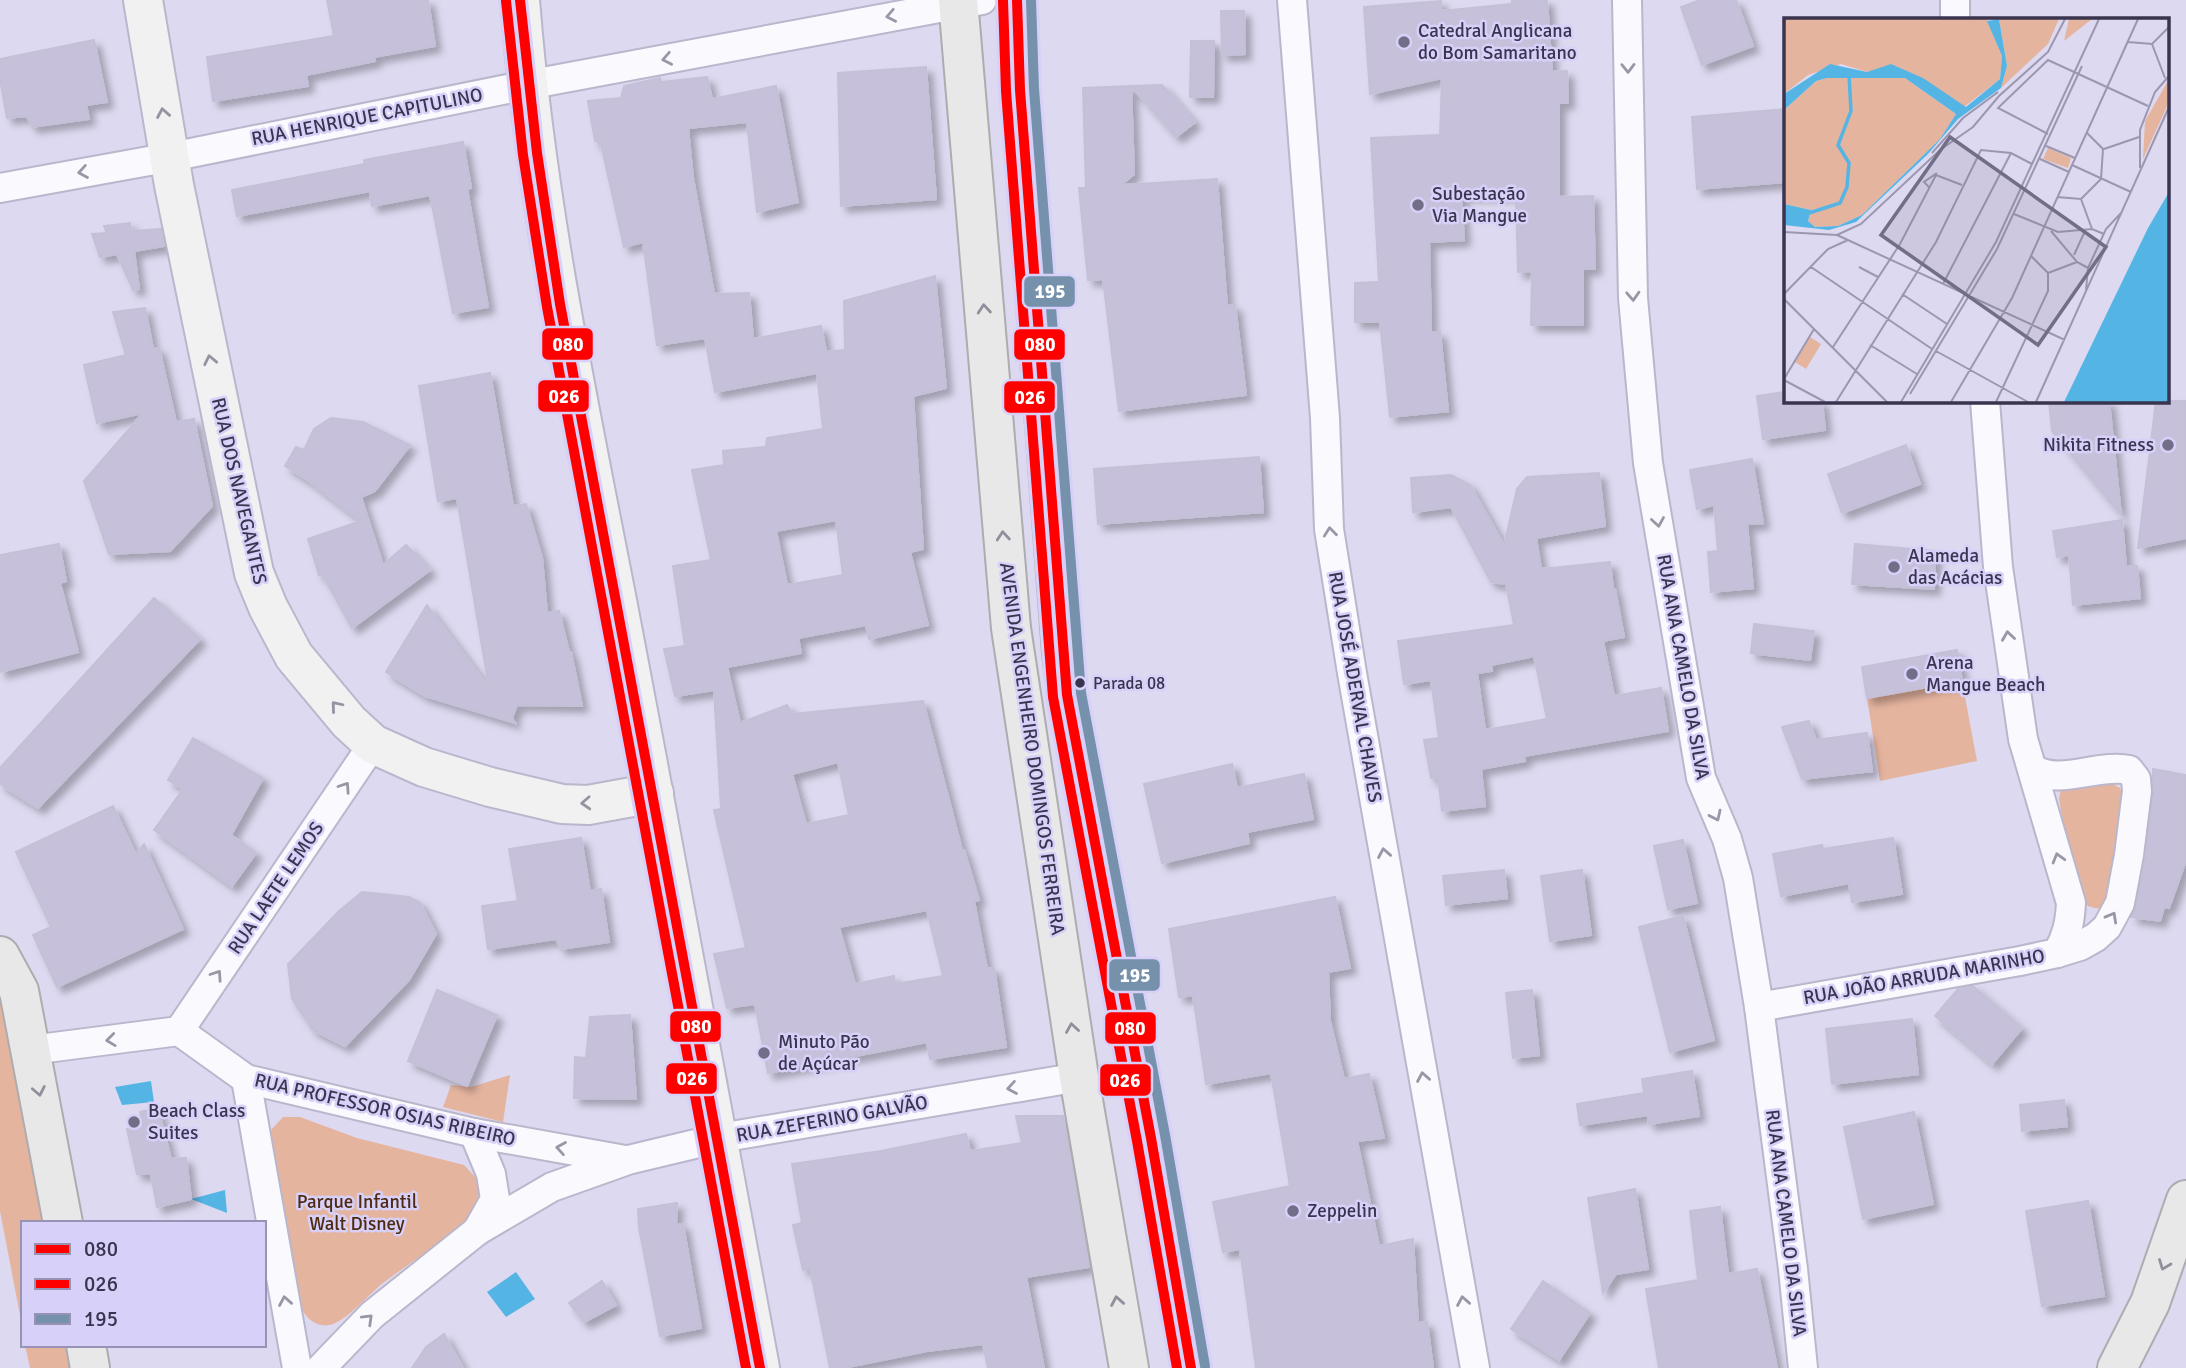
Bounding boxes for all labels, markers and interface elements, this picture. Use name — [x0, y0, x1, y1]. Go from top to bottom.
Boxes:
one-way arrow — [885, 8, 897, 23]
inset map — [1784, 18, 2168, 402]
place label: Catedral Anglicana do Bom Samaritano — [1418, 19, 1577, 65]
marker: Catedral Anglicana do Bom Samaritano — [1396, 34, 1412, 50]
one-way arrow — [661, 51, 673, 66]
one-way arrow — [1621, 63, 1636, 74]
street label: RUA HENRIQUE CAPITULINO — [249, 83, 485, 151]
one-way arrow — [156, 107, 171, 119]
one-way arrow — [77, 164, 89, 179]
place label: Subestação Via Mangue — [1432, 182, 1527, 228]
marker: Subestação Via Mangue — [1410, 197, 1426, 213]
line badge: 195 — [1023, 275, 1076, 308]
text: 195 — [1035, 280, 1065, 304]
one-way arrow — [1626, 290, 1641, 301]
one-way arrow — [977, 303, 992, 314]
line badge: 080 — [541, 327, 594, 361]
line badge: 080 — [1013, 328, 1066, 361]
text: 080 — [553, 333, 583, 357]
text: 080 — [1025, 333, 1055, 357]
one-way arrow — [204, 354, 219, 366]
line badge: 026 — [537, 379, 590, 413]
line badge: 026 — [1003, 380, 1056, 414]
text: 026 — [549, 385, 579, 409]
text: 026 — [1015, 386, 1045, 410]
street label: RUA DOS NAVEGANTES — [206, 395, 272, 587]
place label: Nikita Fitness — [2043, 433, 2154, 457]
marker: Nikita Fitness — [2160, 437, 2176, 453]
one-way arrow — [1650, 516, 1665, 528]
one-way arrow — [1323, 526, 1338, 537]
one-way arrow — [996, 530, 1011, 541]
place label: Alameda das Acácias — [1908, 544, 2002, 590]
street label: RUA ANA CAMELO DA SILVA — [1651, 552, 1715, 782]
marker: Alameda das Acácias — [1886, 559, 1902, 575]
street label: AVENIDA ENGENHEIRO DOMINGOS FERREIRA — [994, 561, 1070, 937]
street label: RUA JOSÉ ADERVAL CHAVES — [1323, 570, 1387, 804]
one-way arrow — [2001, 631, 2016, 642]
place label: Arena Mangue Beach — [1926, 651, 2045, 697]
marker: Arena Mangue Beach — [1904, 666, 1920, 682]
place label: Parada 08 — [1093, 673, 1165, 694]
marker: Parada 08 — [1073, 676, 1087, 690]
one-way arrow — [332, 701, 344, 714]
one-way arrow — [337, 781, 350, 794]
one-way arrow — [580, 796, 591, 811]
one-way arrow — [1708, 809, 1722, 821]
street label: RUA LAETE LEMOS — [223, 817, 329, 959]
one-way arrow — [1377, 847, 1392, 859]
one-way arrow — [2052, 852, 2066, 864]
one-way arrow — [2104, 912, 2117, 924]
street label: RUA JOÃO ARRUDA MARINHO — [1801, 944, 2047, 1010]
line badge: 195 — [1108, 958, 1161, 992]
text: 195 — [1120, 964, 1150, 988]
one-way arrow — [209, 970, 221, 983]
line badge: 080 — [669, 1010, 722, 1043]
line badge: 080 — [1104, 1011, 1157, 1045]
text: 080 — [681, 1015, 711, 1039]
text: 080 — [1115, 1017, 1145, 1041]
one-way arrow — [1065, 1022, 1080, 1034]
place label: Minuto Pão de Açúcar — [778, 1030, 870, 1076]
one-way arrow — [105, 1032, 117, 1047]
marker: Minuto Pão de Açúcar — [756, 1045, 772, 1061]
line badge: 026 — [665, 1062, 718, 1095]
line badge: 026 — [1099, 1063, 1152, 1097]
text: 026 — [677, 1067, 707, 1091]
street label: RUA PROFESSOR OSIAS RIBEIRO — [252, 1068, 518, 1152]
text: 026 — [1110, 1069, 1140, 1093]
one-way arrow — [1417, 1071, 1432, 1083]
one-way arrow — [1006, 1080, 1018, 1095]
one-way arrow — [31, 1085, 46, 1097]
street label: RUA ZEFERINO GALVÃO — [734, 1090, 930, 1148]
place label: Beach Class Suites — [148, 1099, 245, 1145]
street label: RUA ANA CAMELO DA SILVA — [1760, 1108, 1812, 1338]
marker: Beach Class Suites — [126, 1114, 142, 1130]
one-way arrow — [555, 1142, 567, 1157]
park label: Parque Infantil Walt Disney — [297, 1190, 417, 1236]
place label: Zeppelin — [1307, 1199, 1377, 1223]
marker: Zeppelin — [1285, 1203, 1301, 1219]
legend — [21, 1221, 266, 1347]
text: 080 — [84, 1236, 118, 1262]
one-way arrow — [2158, 1258, 2172, 1270]
text: 026 — [84, 1271, 118, 1297]
one-way arrow — [278, 1295, 293, 1307]
one-way arrow — [1110, 1295, 1125, 1307]
one-way arrow — [1456, 1295, 1471, 1307]
text: 195 — [84, 1306, 118, 1332]
one-way arrow — [360, 1315, 373, 1328]

